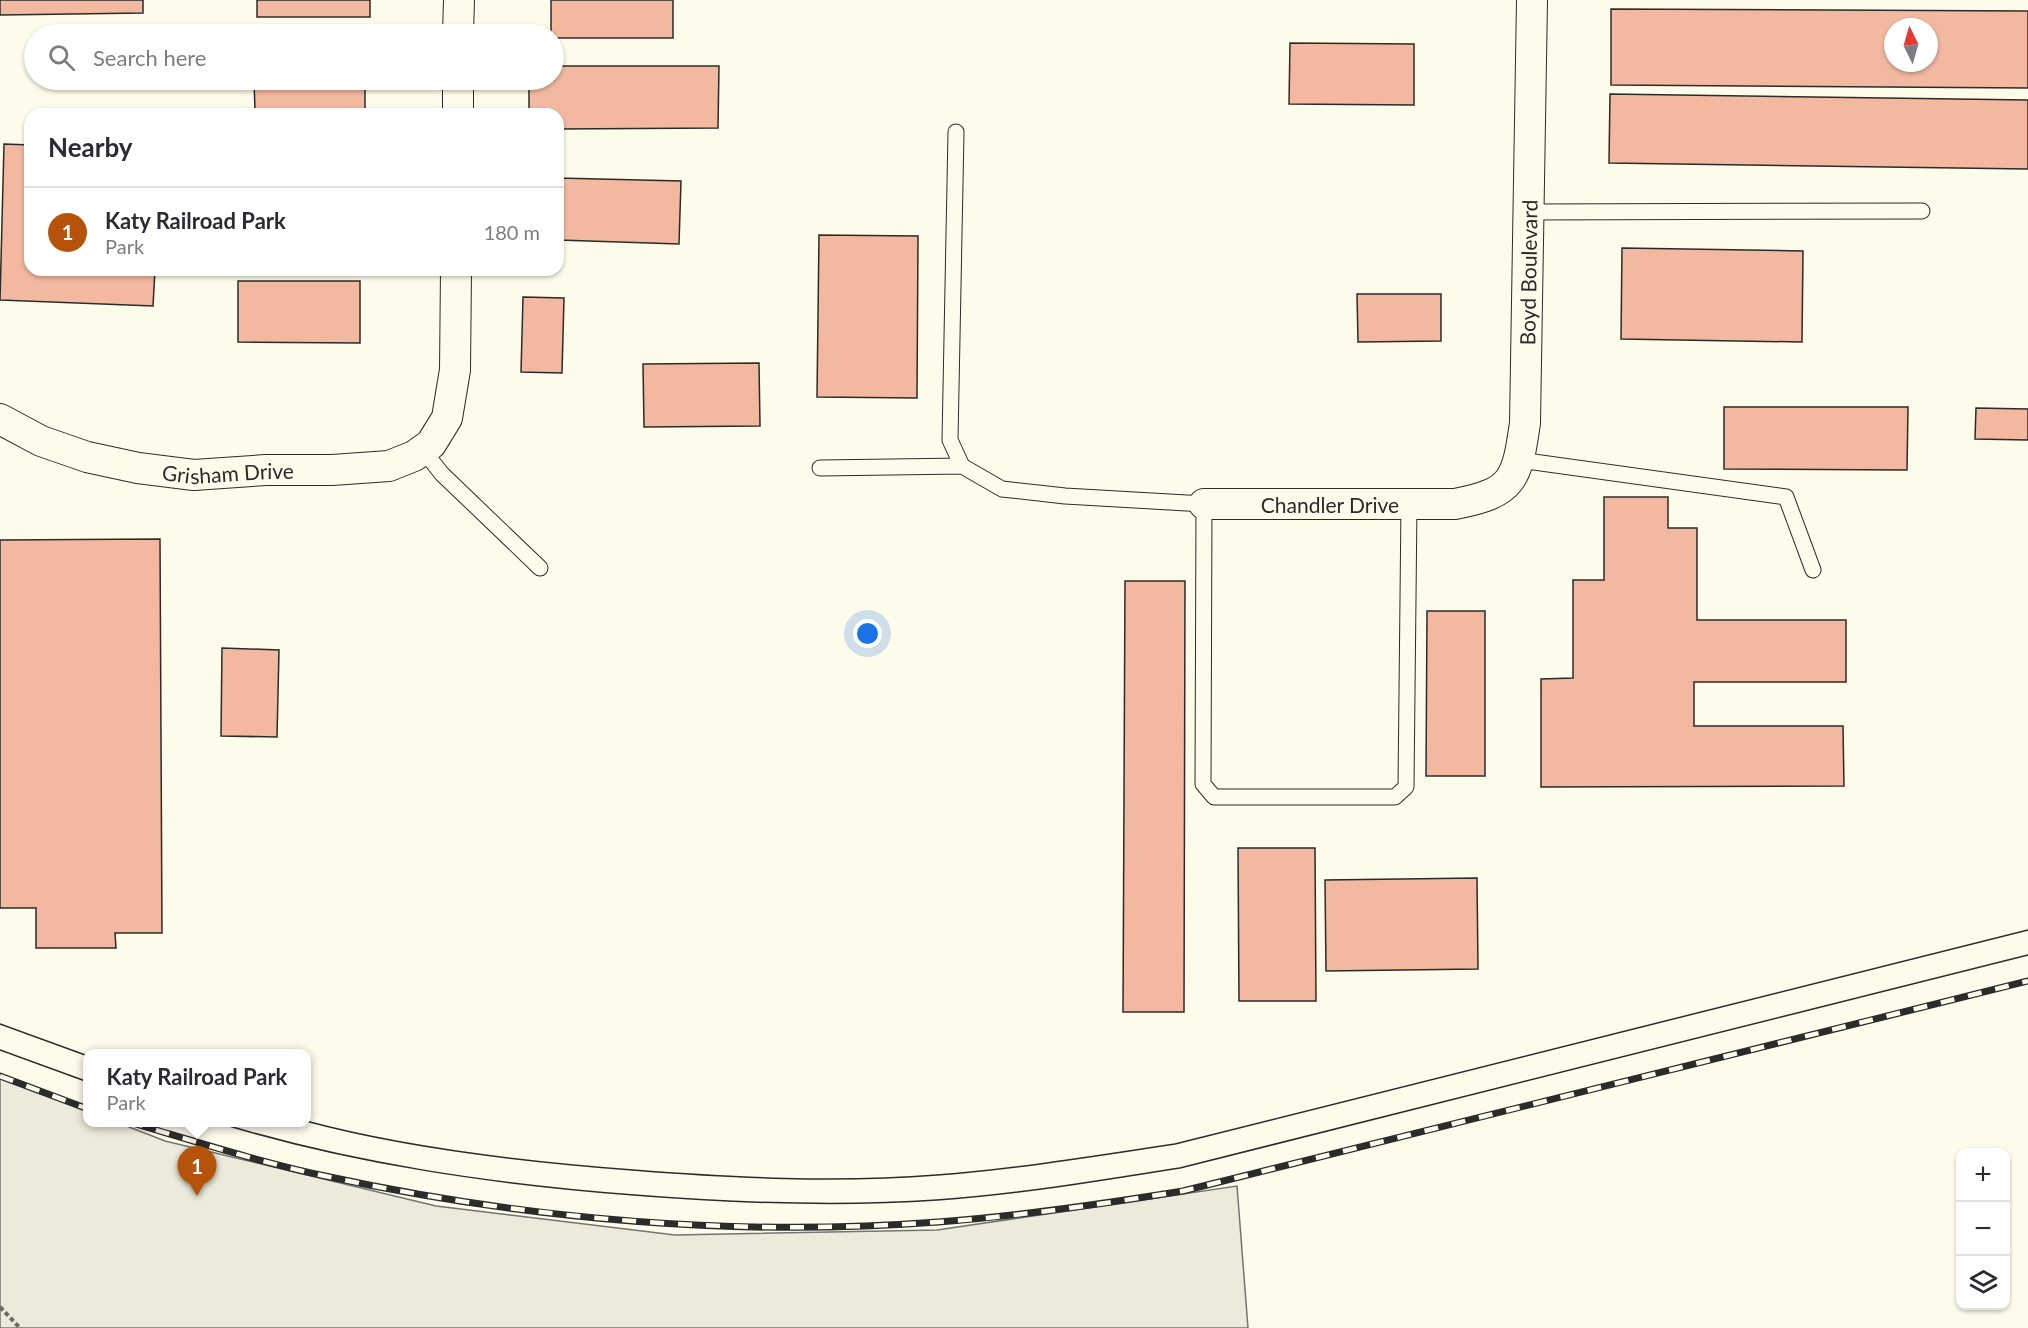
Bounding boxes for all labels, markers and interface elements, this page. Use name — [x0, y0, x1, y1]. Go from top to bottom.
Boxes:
north arrow — [1884, 18, 1938, 72]
search box — [24, 24, 564, 90]
icon: search — [45, 41, 78, 74]
text: Search here — [93, 44, 206, 71]
text: Nearby — [48, 131, 133, 163]
street label: Boyd Boulevard — [1514, 199, 1541, 345]
text: Katy Railroad Park — [105, 207, 286, 234]
text: 1 — [62, 220, 73, 244]
text: 180 m — [484, 220, 540, 244]
text: Park — [105, 234, 144, 258]
street label: Grisham Drive — [161, 457, 294, 488]
street label: Chandler Drive — [1261, 492, 1399, 517]
your location — [853, 619, 882, 648]
popup — [83, 1049, 311, 1127]
text: Katy Railroad Park — [107, 1063, 287, 1090]
text: Park — [107, 1090, 146, 1114]
pin: 1 — [178, 1146, 216, 1196]
map controls — [1956, 1148, 2010, 1310]
button: + — [1956, 1148, 2010, 1202]
button: − — [1956, 1202, 2010, 1256]
button: layers — [1956, 1256, 2010, 1310]

